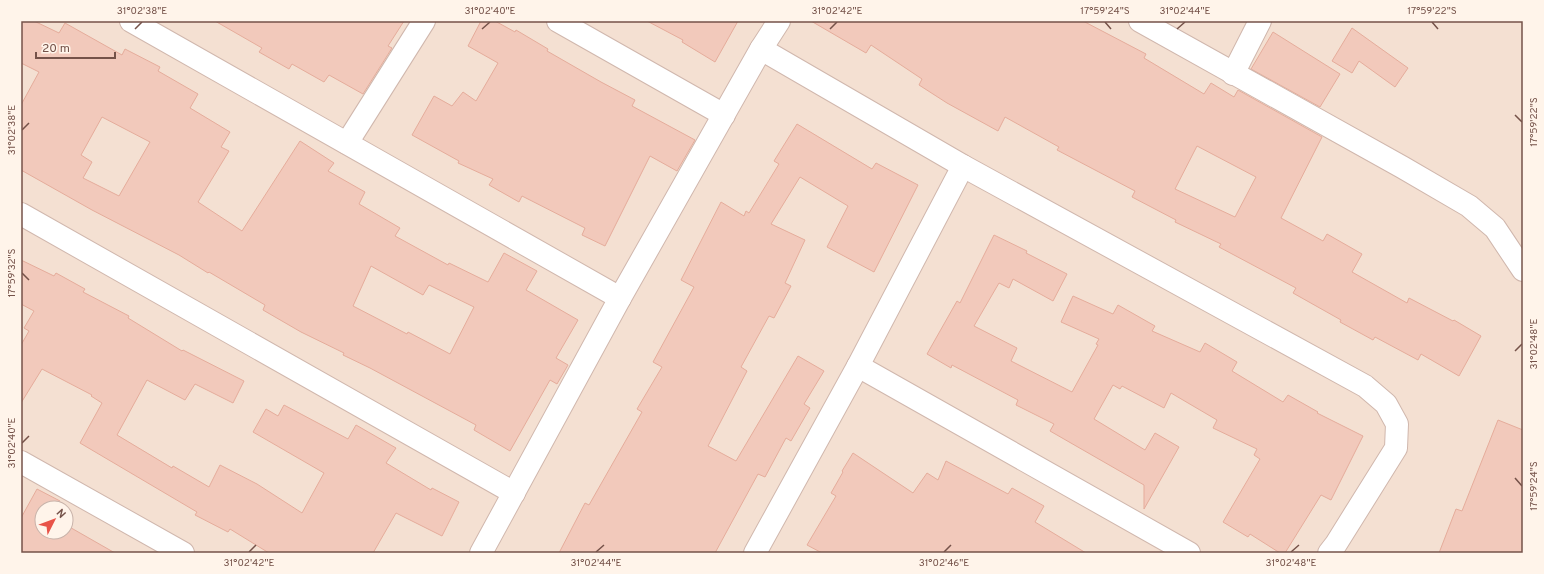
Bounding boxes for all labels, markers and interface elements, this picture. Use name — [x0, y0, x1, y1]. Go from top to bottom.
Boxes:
text: 31°02'38"E — [117, 5, 167, 18]
text: 31°02'40"E — [464, 5, 516, 18]
text: 31°02'42"E — [812, 5, 862, 18]
text: 17°59'24"S — [1080, 5, 1130, 18]
text: 31°02'44"E — [1160, 5, 1210, 18]
text: 17°59'22"S — [1407, 5, 1457, 18]
scale bar — [36, 34, 115, 60]
text: 20 m — [42, 41, 70, 57]
text: 17°59'22"S — [1528, 97, 1541, 147]
text: 31°02'38"E — [6, 105, 19, 155]
text: 17°59'32"S — [6, 248, 19, 298]
text: 31°02'48"E — [1528, 319, 1541, 369]
text: 31°02'40"E — [6, 417, 19, 469]
text: 17°59'24"S — [1528, 461, 1541, 511]
north arrow — [34, 500, 74, 540]
text: N — [53, 506, 69, 522]
text: 31°02'42"E — [224, 557, 274, 570]
text: 31°02'44"E — [571, 557, 621, 570]
text: 31°02'46"E — [919, 557, 969, 570]
text: 31°02'48"E — [1266, 557, 1316, 570]

